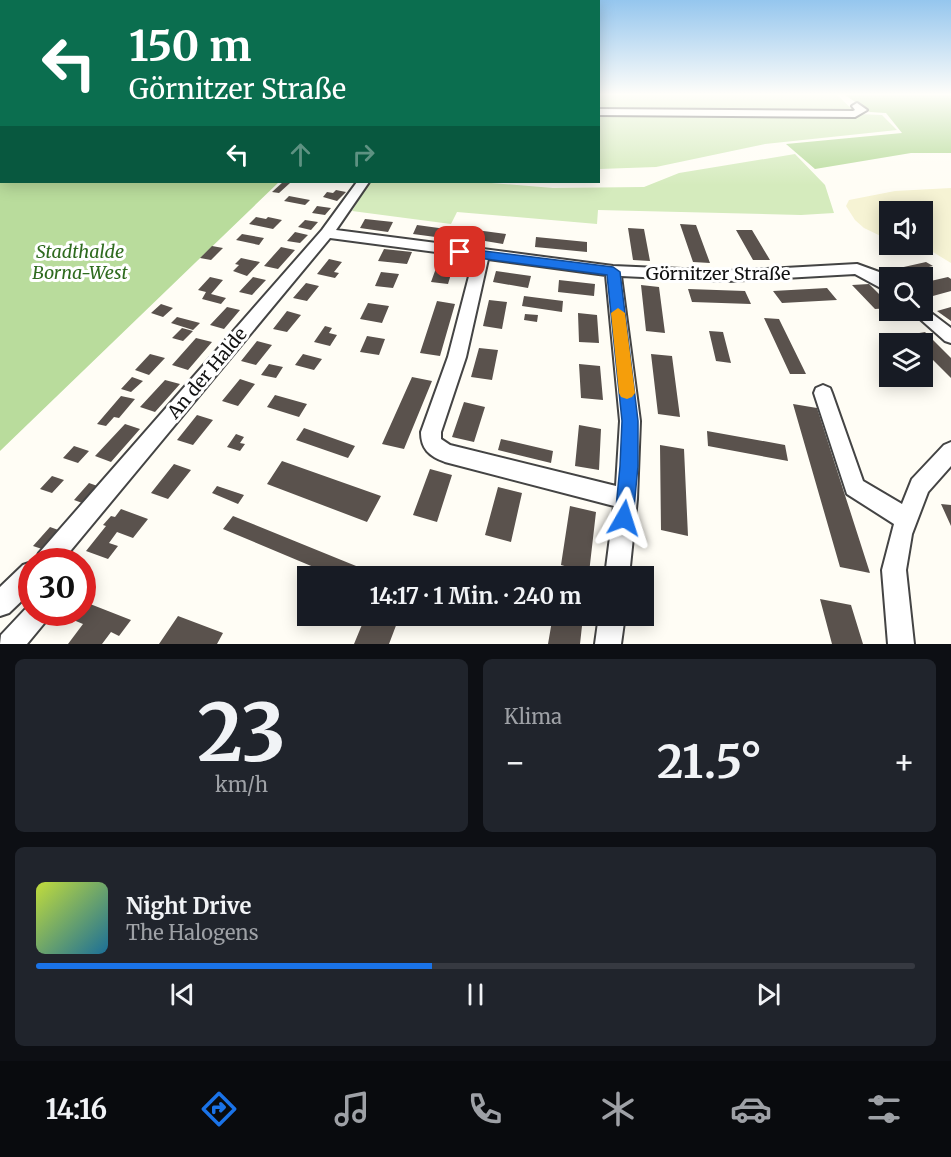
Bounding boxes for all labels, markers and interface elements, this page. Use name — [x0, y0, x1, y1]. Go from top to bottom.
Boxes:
text: 150 m — [129, 20, 251, 72]
icon: left — [30, 24, 108, 102]
text: Görnitzer Straße — [129, 72, 346, 106]
icon: left — [221, 138, 254, 171]
icon: ahead — [284, 138, 317, 171]
icon: right — [347, 138, 380, 171]
map controls — [879, 201, 933, 387]
button: sound — [879, 201, 933, 255]
pin — [434, 226, 485, 277]
icon: arrive — [443, 235, 476, 268]
park label: Stadthalde Borna-West — [32, 240, 128, 284]
street label: Görnitzer Straße — [646, 262, 790, 285]
button: search — [879, 267, 933, 321]
street label: An der Halde — [162, 323, 252, 424]
button: layers — [879, 333, 933, 387]
position arrow — [592, 486, 656, 550]
speed limit sign: 30 — [18, 548, 96, 626]
text: 14:17 · 1 Min. · 240 m — [370, 582, 581, 610]
text: 23 — [197, 684, 286, 782]
text: Klima — [504, 704, 562, 729]
text: 21.5° — [657, 734, 762, 790]
text: − — [504, 742, 526, 783]
text: + — [893, 742, 915, 783]
text: km/h — [215, 772, 268, 797]
text: Night Drive — [126, 892, 251, 920]
text: The Halogens — [126, 920, 258, 945]
icon: previous — [166, 978, 199, 1011]
icon: pause — [459, 978, 492, 1011]
icon: next — [752, 978, 785, 1011]
icon: directions — [198, 1088, 240, 1130]
icon: music — [331, 1088, 373, 1130]
icon: phone — [464, 1088, 506, 1130]
icon: climate — [597, 1088, 639, 1130]
icon: car — [730, 1088, 772, 1130]
icon: filters — [863, 1088, 905, 1130]
text: 14:16 — [46, 1092, 107, 1126]

